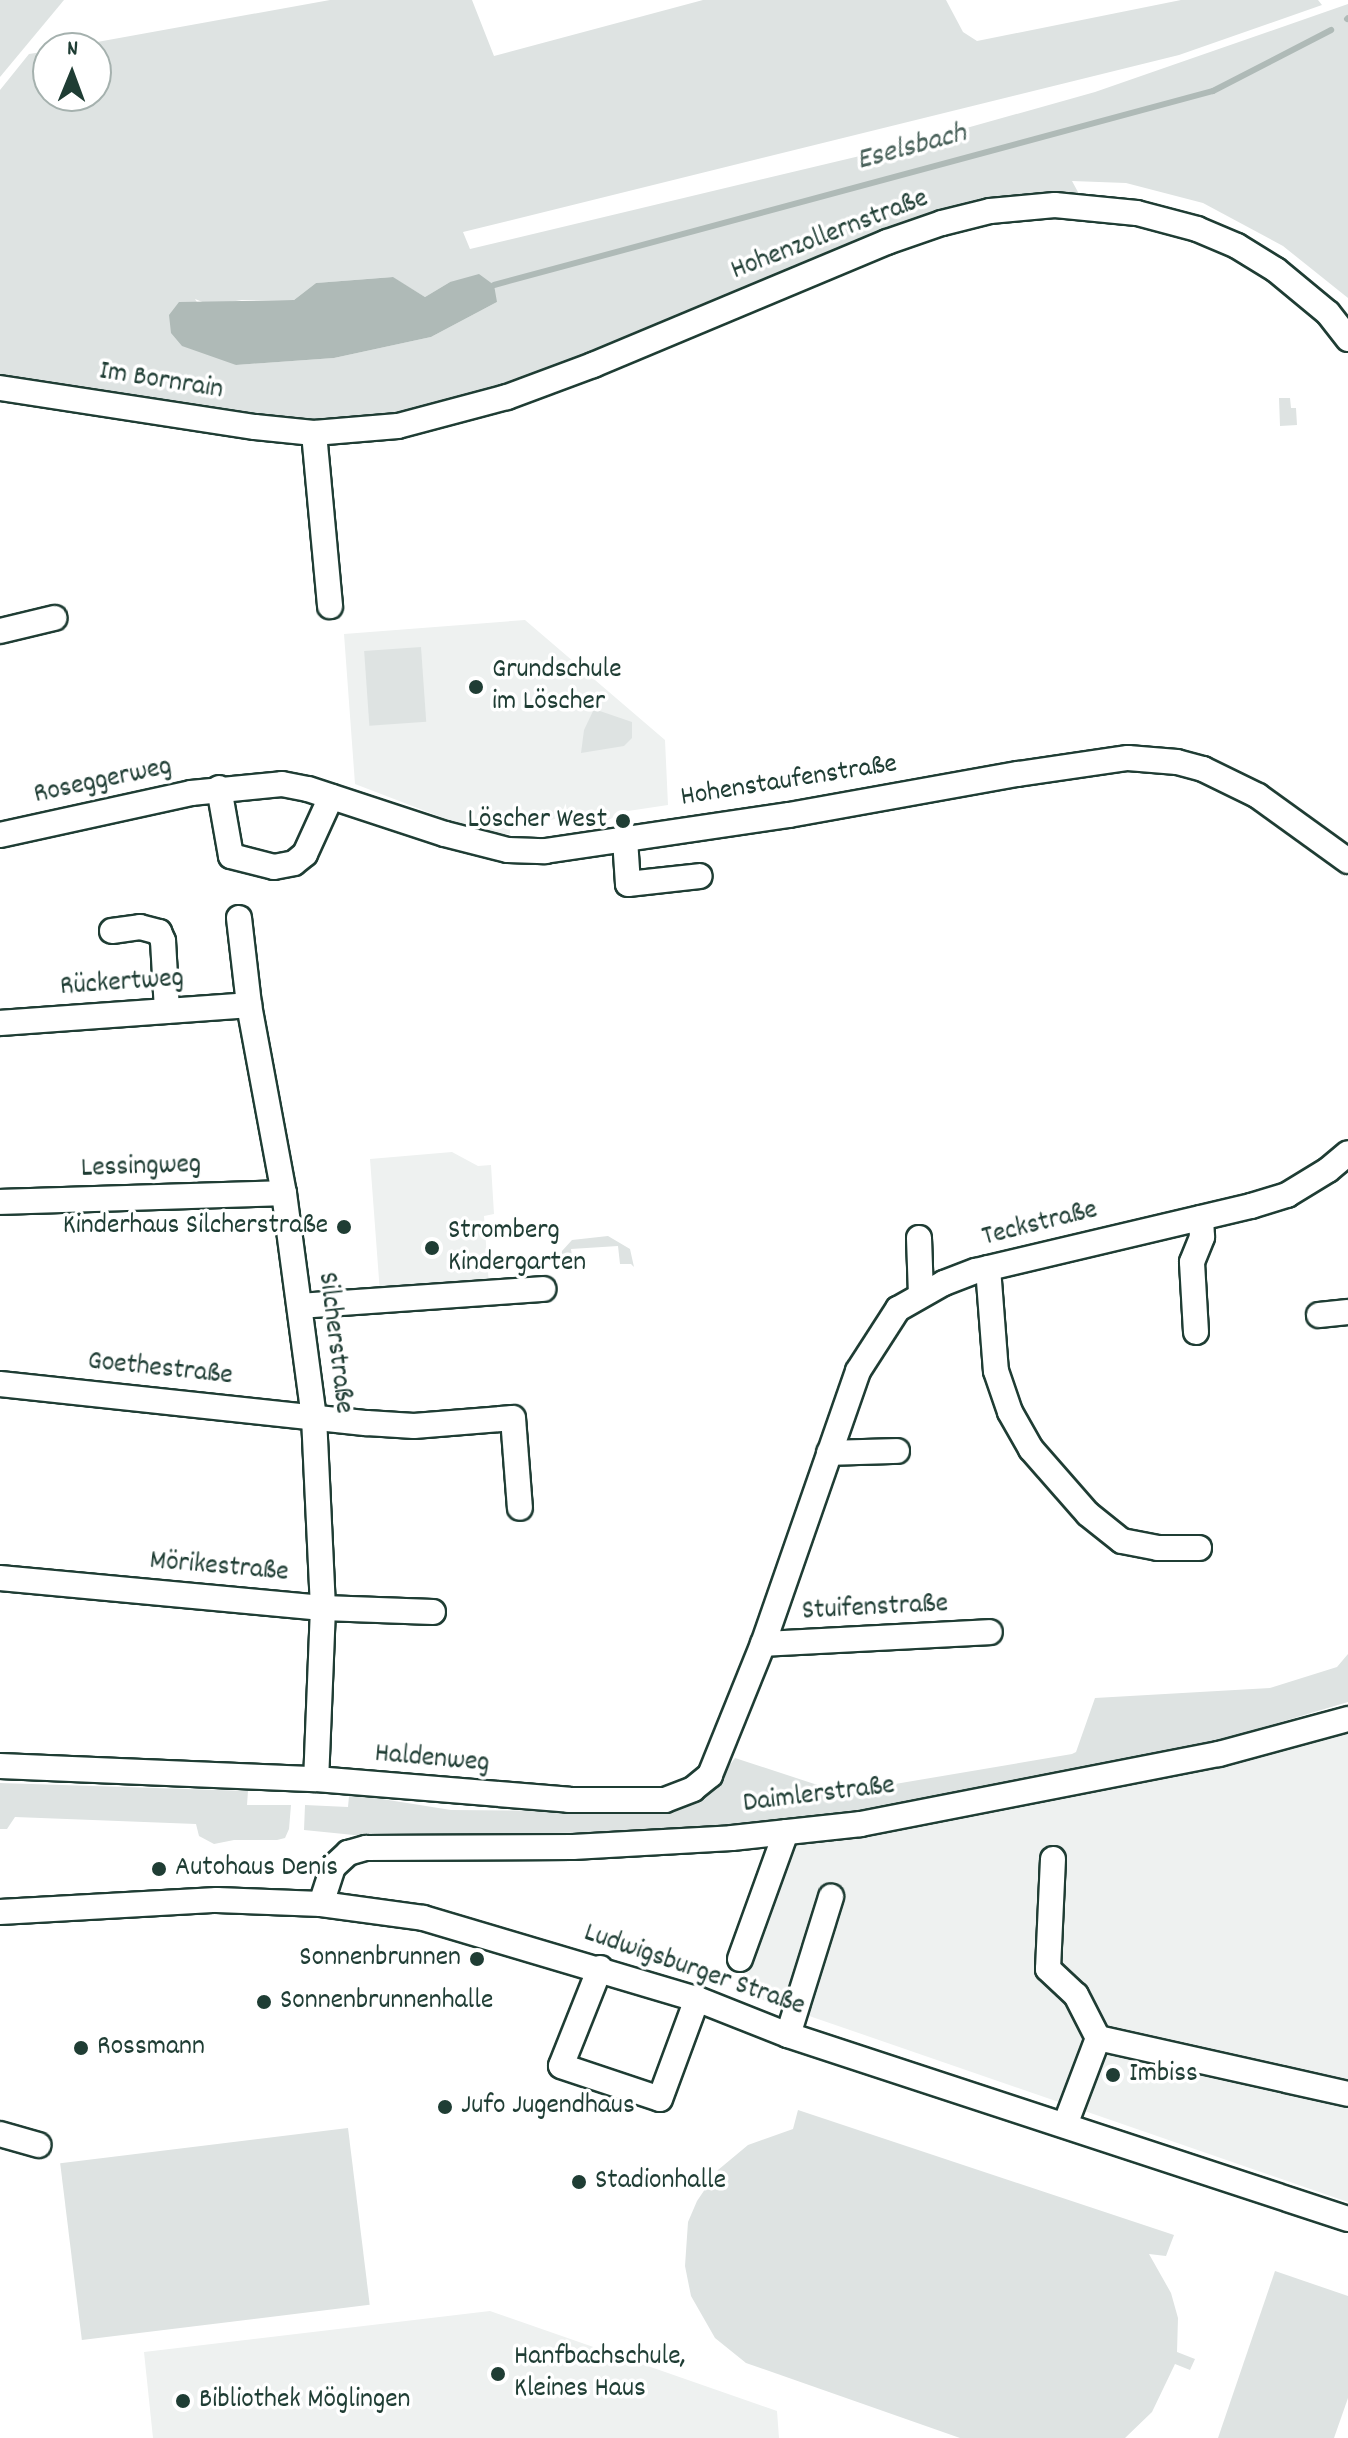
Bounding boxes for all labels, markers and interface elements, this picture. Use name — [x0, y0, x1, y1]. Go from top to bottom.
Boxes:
north arrow — [32, 32, 112, 112]
text: N — [67, 34, 78, 65]
water label: Eselsbach — [853, 117, 971, 181]
street label: Hohenzollernstraße — [727, 183, 933, 289]
street label: Im Bornrain — [97, 356, 225, 408]
place label: Grundschule im Löscher — [492, 654, 622, 720]
marker: Grundschule im Löscher — [467, 678, 485, 696]
street label: Hohenstaufenstraße — [678, 748, 900, 816]
street label: Roseggerweg — [31, 751, 175, 813]
place label: Löscher West — [468, 804, 607, 838]
marker: Löscher West — [614, 812, 632, 830]
street label: Rückertweg — [59, 963, 185, 1005]
street label: Lessingweg — [80, 1149, 202, 1187]
street label: Teckstraße — [979, 1194, 1101, 1256]
place label: Kinderhaus Silcherstraße — [63, 1210, 328, 1244]
place label: Stromberg Kindergarten — [448, 1215, 586, 1281]
marker: Kinderhaus Silcherstraße — [335, 1218, 353, 1236]
marker: Stromberg Kindergarten — [423, 1239, 441, 1257]
street label: Silcherstraße — [309, 1270, 359, 1416]
street label: Goethestraße — [86, 1346, 234, 1394]
street label: Mörikestraße — [148, 1545, 290, 1591]
street label: Stuifenstraße — [801, 1588, 949, 1630]
street label: Haldenweg — [373, 1738, 491, 1782]
street label: Daimlerstraße — [741, 1770, 897, 1822]
place label: Autohaus Denis — [175, 1852, 338, 1886]
marker: Autohaus Denis — [150, 1860, 168, 1878]
street label: Ludwigsburger Straße — [579, 1917, 809, 2025]
place label: Sonnenbrunnen — [299, 1942, 461, 1976]
marker: Sonnenbrunnen — [468, 1950, 486, 1968]
place label: Sonnenbrunnenhalle — [280, 1985, 493, 2019]
marker: Sonnenbrunnenhalle — [255, 1993, 273, 2011]
place label: Rossmann — [97, 2031, 205, 2065]
marker: Rossmann — [72, 2039, 90, 2057]
place label: Imbiss — [1129, 2058, 1198, 2092]
marker: Imbiss — [1104, 2066, 1122, 2084]
place label: Jufo Jugendhaus — [461, 2090, 635, 2124]
marker: Jufo Jugendhaus — [436, 2098, 454, 2116]
place label: Stadionhalle — [595, 2165, 726, 2199]
marker: Stadionhalle — [570, 2173, 588, 2191]
place label: Hanfbachschule, Kleines Haus — [514, 2341, 686, 2407]
marker: Hanfbachschule, Kleines Haus — [489, 2365, 507, 2383]
place label: Bibliothek Möglingen — [199, 2384, 411, 2418]
marker: Bibliothek Möglingen — [174, 2392, 192, 2410]

